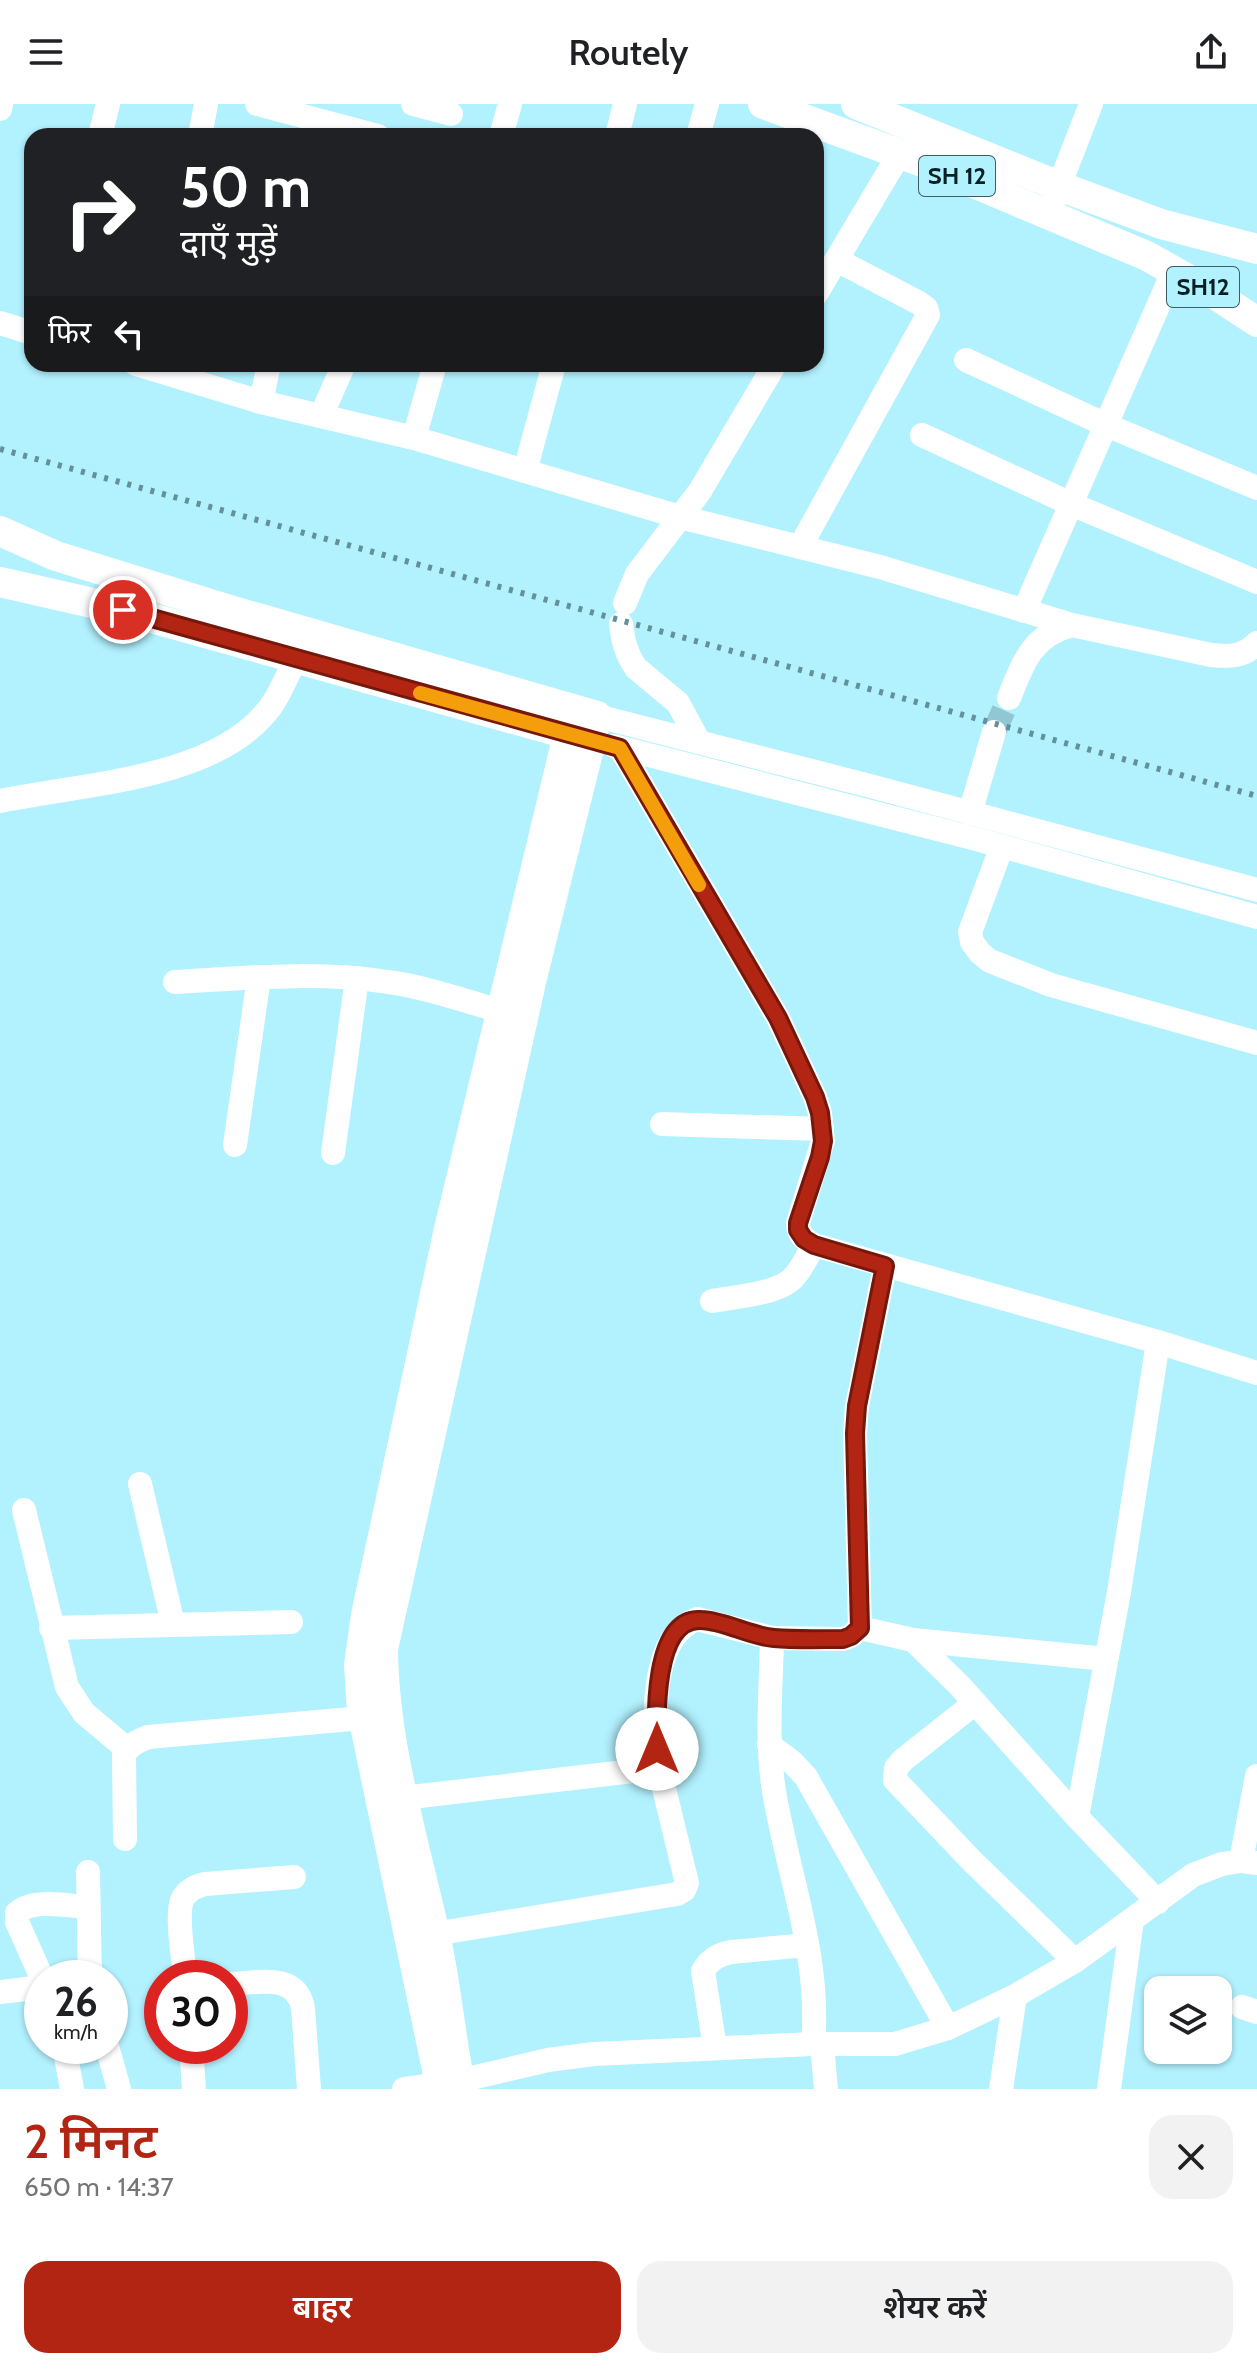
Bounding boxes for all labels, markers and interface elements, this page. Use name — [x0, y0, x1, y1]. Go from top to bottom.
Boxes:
icon: menu — [24, 30, 68, 74]
text: Routely — [569, 30, 688, 74]
icon: share — [1189, 30, 1233, 74]
text: 50 m — [180, 153, 311, 221]
road number: SH 12 — [919, 156, 995, 196]
icon: right — [48, 160, 152, 264]
text: दाएँ मुड़ें — [180, 221, 277, 265]
road number: SH12 — [1167, 267, 1239, 307]
icon: left — [107, 312, 151, 356]
text: फिर — [48, 314, 91, 351]
pin — [89, 576, 157, 644]
icon: arrive — [101, 588, 145, 632]
position arrow — [615, 1707, 699, 1791]
speed limit sign: 30 — [144, 1960, 248, 2064]
map controls — [1144, 1976, 1232, 2064]
button: layers — [1144, 1976, 1232, 2064]
text: 26 — [54, 1977, 98, 2026]
text: km/h — [54, 2020, 98, 2044]
text: 2 मिनट — [24, 2112, 158, 2170]
button: close — [1149, 2115, 1233, 2199]
text: 650 m · 14:37 — [24, 2171, 174, 2203]
button: बाहर — [24, 2261, 621, 2353]
button: शेयर करें — [637, 2261, 1233, 2353]

